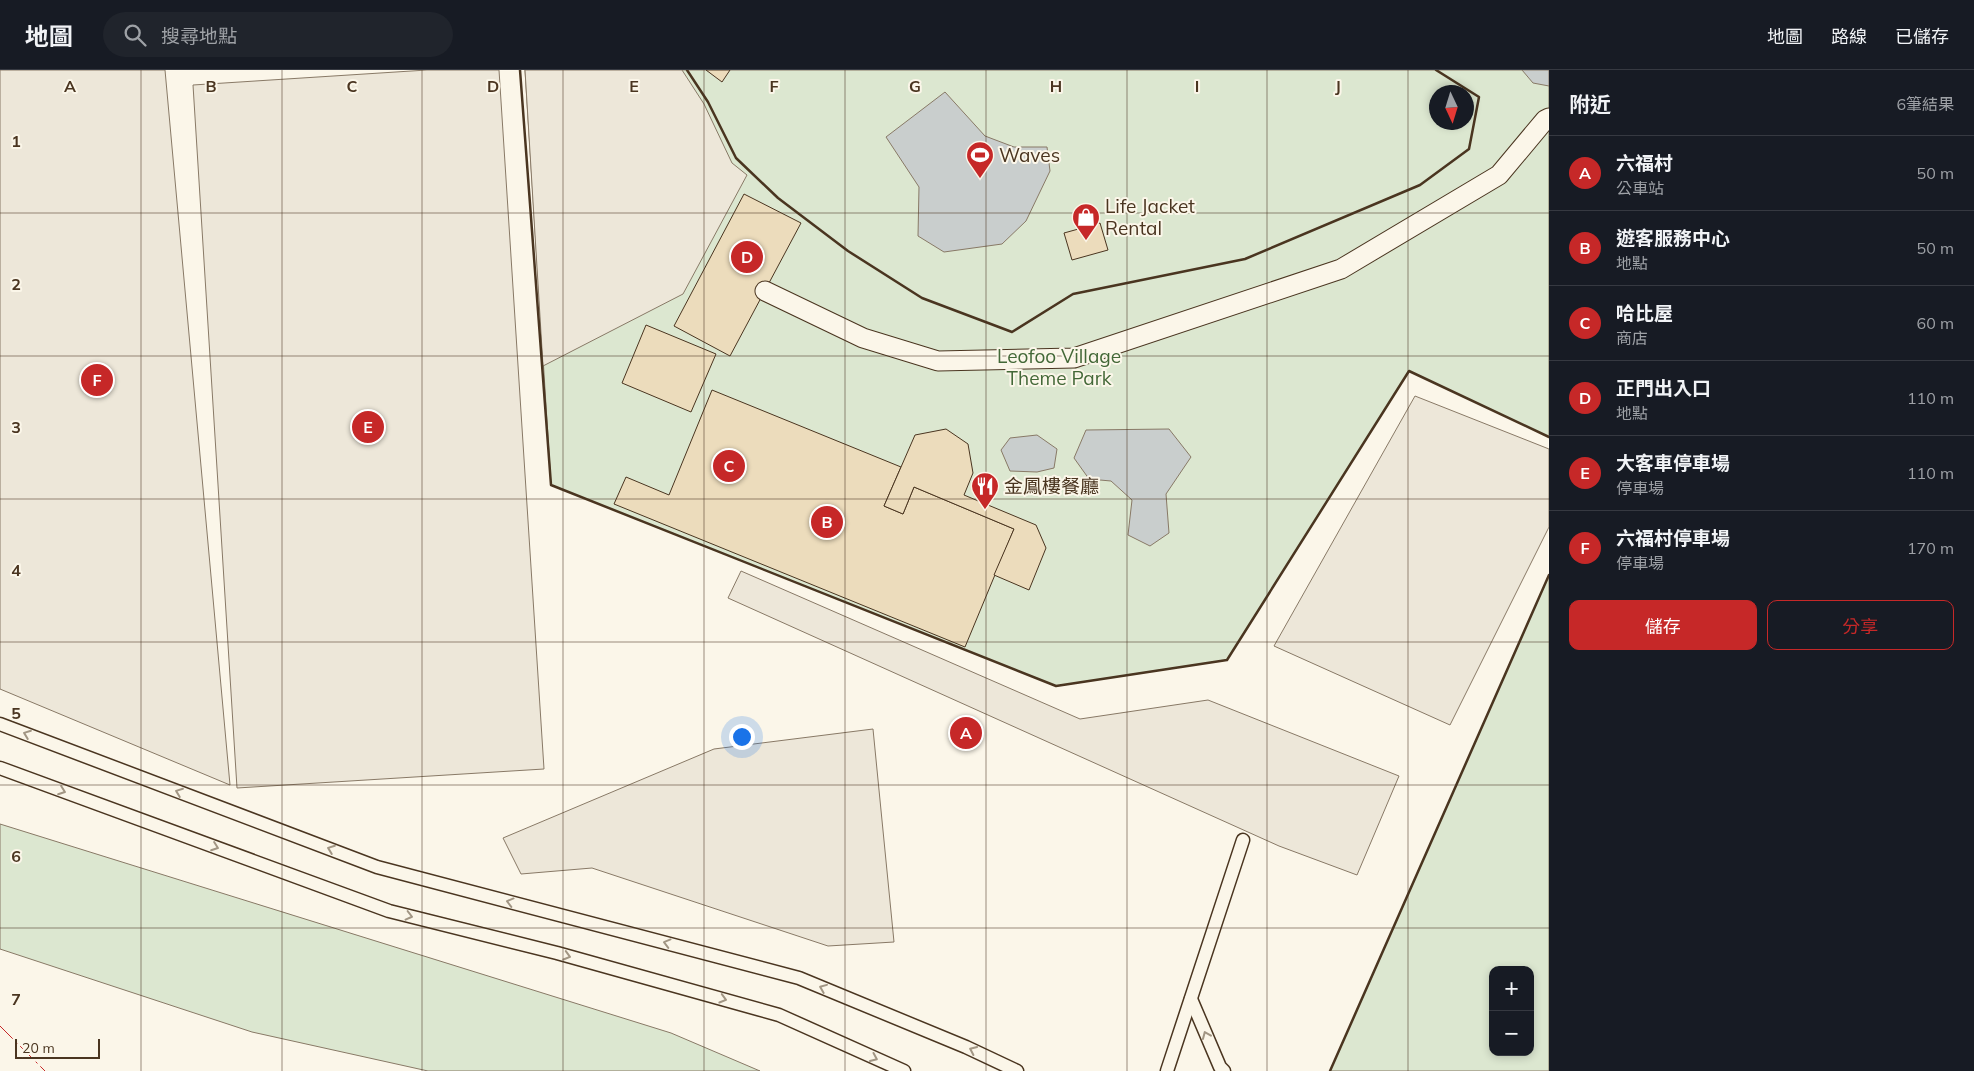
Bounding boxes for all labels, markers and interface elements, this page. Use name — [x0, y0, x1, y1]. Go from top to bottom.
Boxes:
search box — [103, 12, 453, 57]
text: 地圖 — [25, 21, 73, 51]
icon: search — [121, 21, 149, 49]
text: 搜尋地點 — [161, 24, 237, 48]
text: 地圖 — [1767, 25, 1803, 48]
text: 路線 — [1831, 25, 1867, 48]
text: 已儲存 — [1895, 25, 1949, 48]
text: A — [64, 76, 76, 96]
text: B — [205, 76, 217, 96]
text: C — [347, 76, 358, 96]
text: D — [487, 76, 499, 96]
text: E — [629, 76, 639, 96]
text: F — [769, 76, 779, 96]
text: G — [909, 76, 921, 96]
text: H — [1050, 76, 1062, 96]
text: I — [1195, 76, 1199, 96]
text: J — [1335, 76, 1341, 96]
north arrow — [1429, 85, 1474, 130]
text: 附近 — [1569, 91, 1611, 117]
text: 6筆結果 — [1896, 94, 1954, 114]
text: 1 — [11, 131, 21, 151]
sports icon: Waves — [965, 140, 995, 179]
place label: Waves — [999, 143, 1060, 167]
text: 六福村 — [1616, 151, 1673, 175]
text: A — [1579, 163, 1591, 183]
text: 50 m — [1917, 163, 1954, 183]
text: 公車站 — [1616, 178, 1664, 198]
place label: Life Jacket Rental — [1105, 194, 1195, 240]
shop icon: Life Jacket Rental — [1071, 202, 1101, 241]
text: 遊客服務中心 — [1616, 226, 1730, 250]
pin: D — [731, 238, 763, 276]
text: B — [1579, 238, 1591, 258]
text: 50 m — [1917, 238, 1954, 258]
text: 地點 — [1616, 253, 1648, 273]
text: 2 — [11, 274, 21, 294]
text: 哈比屋 — [1616, 301, 1673, 325]
text: C — [1580, 313, 1590, 333]
text: 60 m — [1917, 313, 1954, 333]
text: 商店 — [1616, 328, 1648, 348]
park label: Leofoo Village Theme Park — [997, 344, 1121, 390]
pin: F — [81, 361, 113, 399]
text: 正門出入口 — [1616, 376, 1711, 400]
text: D — [1579, 388, 1591, 408]
text: 110 m — [1907, 388, 1954, 408]
text: 地點 — [1616, 403, 1648, 423]
pin: E — [352, 408, 384, 446]
text: 3 — [11, 417, 21, 437]
pin: C — [713, 447, 745, 485]
text: 大客車停車場 — [1616, 451, 1730, 475]
text: E — [1580, 463, 1590, 483]
text: 110 m — [1907, 463, 1954, 483]
restaurant icon: 金鳳樓餐廳 — [970, 471, 1000, 510]
place label: 金鳳樓餐廳 — [1004, 474, 1099, 498]
text: 停車場 — [1616, 478, 1664, 498]
pin: B — [811, 503, 843, 541]
text: 六福村停車場 — [1616, 526, 1730, 550]
text: F — [1580, 538, 1590, 558]
text: 170 m — [1907, 538, 1954, 558]
text: 停車場 — [1616, 553, 1664, 573]
text: 4 — [11, 560, 21, 580]
button: 儲存 — [1569, 600, 1757, 650]
button: 分享 — [1767, 600, 1954, 650]
text: 5 — [11, 703, 21, 723]
pin: A — [950, 714, 982, 752]
your location — [729, 724, 755, 750]
one-way arrow — [23, 730, 32, 741]
one-way arrow — [57, 785, 66, 795]
one-way arrow — [175, 788, 184, 798]
one-way arrow — [210, 841, 218, 851]
one-way arrow — [327, 845, 336, 856]
text: 6 — [11, 846, 21, 866]
one-way arrow — [505, 897, 514, 908]
one-way arrow — [405, 910, 414, 921]
one-way arrow — [664, 939, 672, 949]
one-way arrow — [562, 950, 570, 960]
map controls — [1489, 966, 1534, 1056]
button: + — [1489, 966, 1534, 1011]
one-way arrow — [819, 984, 828, 994]
text: 7 — [11, 989, 21, 1009]
one-way arrow — [719, 993, 728, 1004]
button: − — [1489, 1011, 1534, 1056]
one-way arrow — [1202, 1031, 1213, 1040]
scale bar — [15, 1036, 100, 1059]
text: 20 m — [22, 1039, 55, 1057]
one-way arrow — [969, 1046, 978, 1057]
one-way arrow — [869, 1051, 878, 1062]

